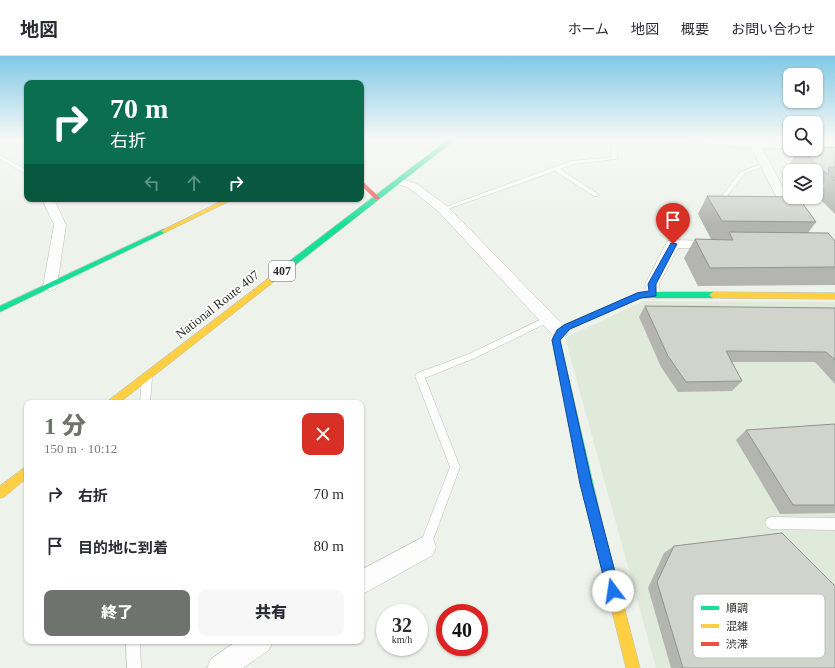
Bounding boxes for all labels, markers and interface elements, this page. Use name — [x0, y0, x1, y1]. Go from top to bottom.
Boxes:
text: 地図 — [20, 19, 58, 40]
text: ホーム — [567, 22, 609, 37]
text: 地図 — [631, 22, 659, 37]
text: 概要 — [681, 22, 709, 37]
text: お問い合わせ — [731, 22, 815, 37]
map controls — [783, 68, 823, 204]
button: sound — [783, 68, 823, 108]
text: 70 m — [110, 93, 168, 124]
icon: right — [44, 96, 96, 148]
button: search — [783, 116, 823, 156]
text: 右折 — [110, 131, 146, 151]
button: layers — [783, 164, 823, 204]
icon: left — [141, 172, 163, 194]
icon: ahead — [183, 172, 205, 194]
icon: right — [225, 172, 247, 194]
pin — [656, 203, 690, 244]
icon: arrive — [662, 209, 684, 231]
road number: 407 — [269, 261, 295, 281]
street label: National Route 407 — [173, 267, 262, 342]
text: 1 分 — [44, 413, 86, 439]
button: close — [302, 413, 344, 455]
text: 150 m · 10:12 — [44, 441, 117, 456]
icon: right — [44, 483, 66, 505]
text: 70 m — [314, 486, 344, 502]
text: 右折 — [78, 488, 108, 504]
icon: arrive — [44, 535, 66, 557]
text: 80 m — [314, 538, 344, 554]
text: 目的地に到着 — [78, 540, 168, 556]
position arrow — [592, 570, 634, 612]
button: 終了 — [44, 590, 190, 636]
button: 共有 — [198, 590, 344, 636]
legend — [693, 594, 825, 658]
text: 順調 — [726, 602, 748, 614]
speed limit sign: 40 — [436, 604, 488, 656]
text: 32 — [392, 614, 412, 636]
text: 混雑 — [726, 620, 748, 632]
text: km/h — [392, 634, 412, 645]
text: 渋滞 — [726, 638, 748, 650]

